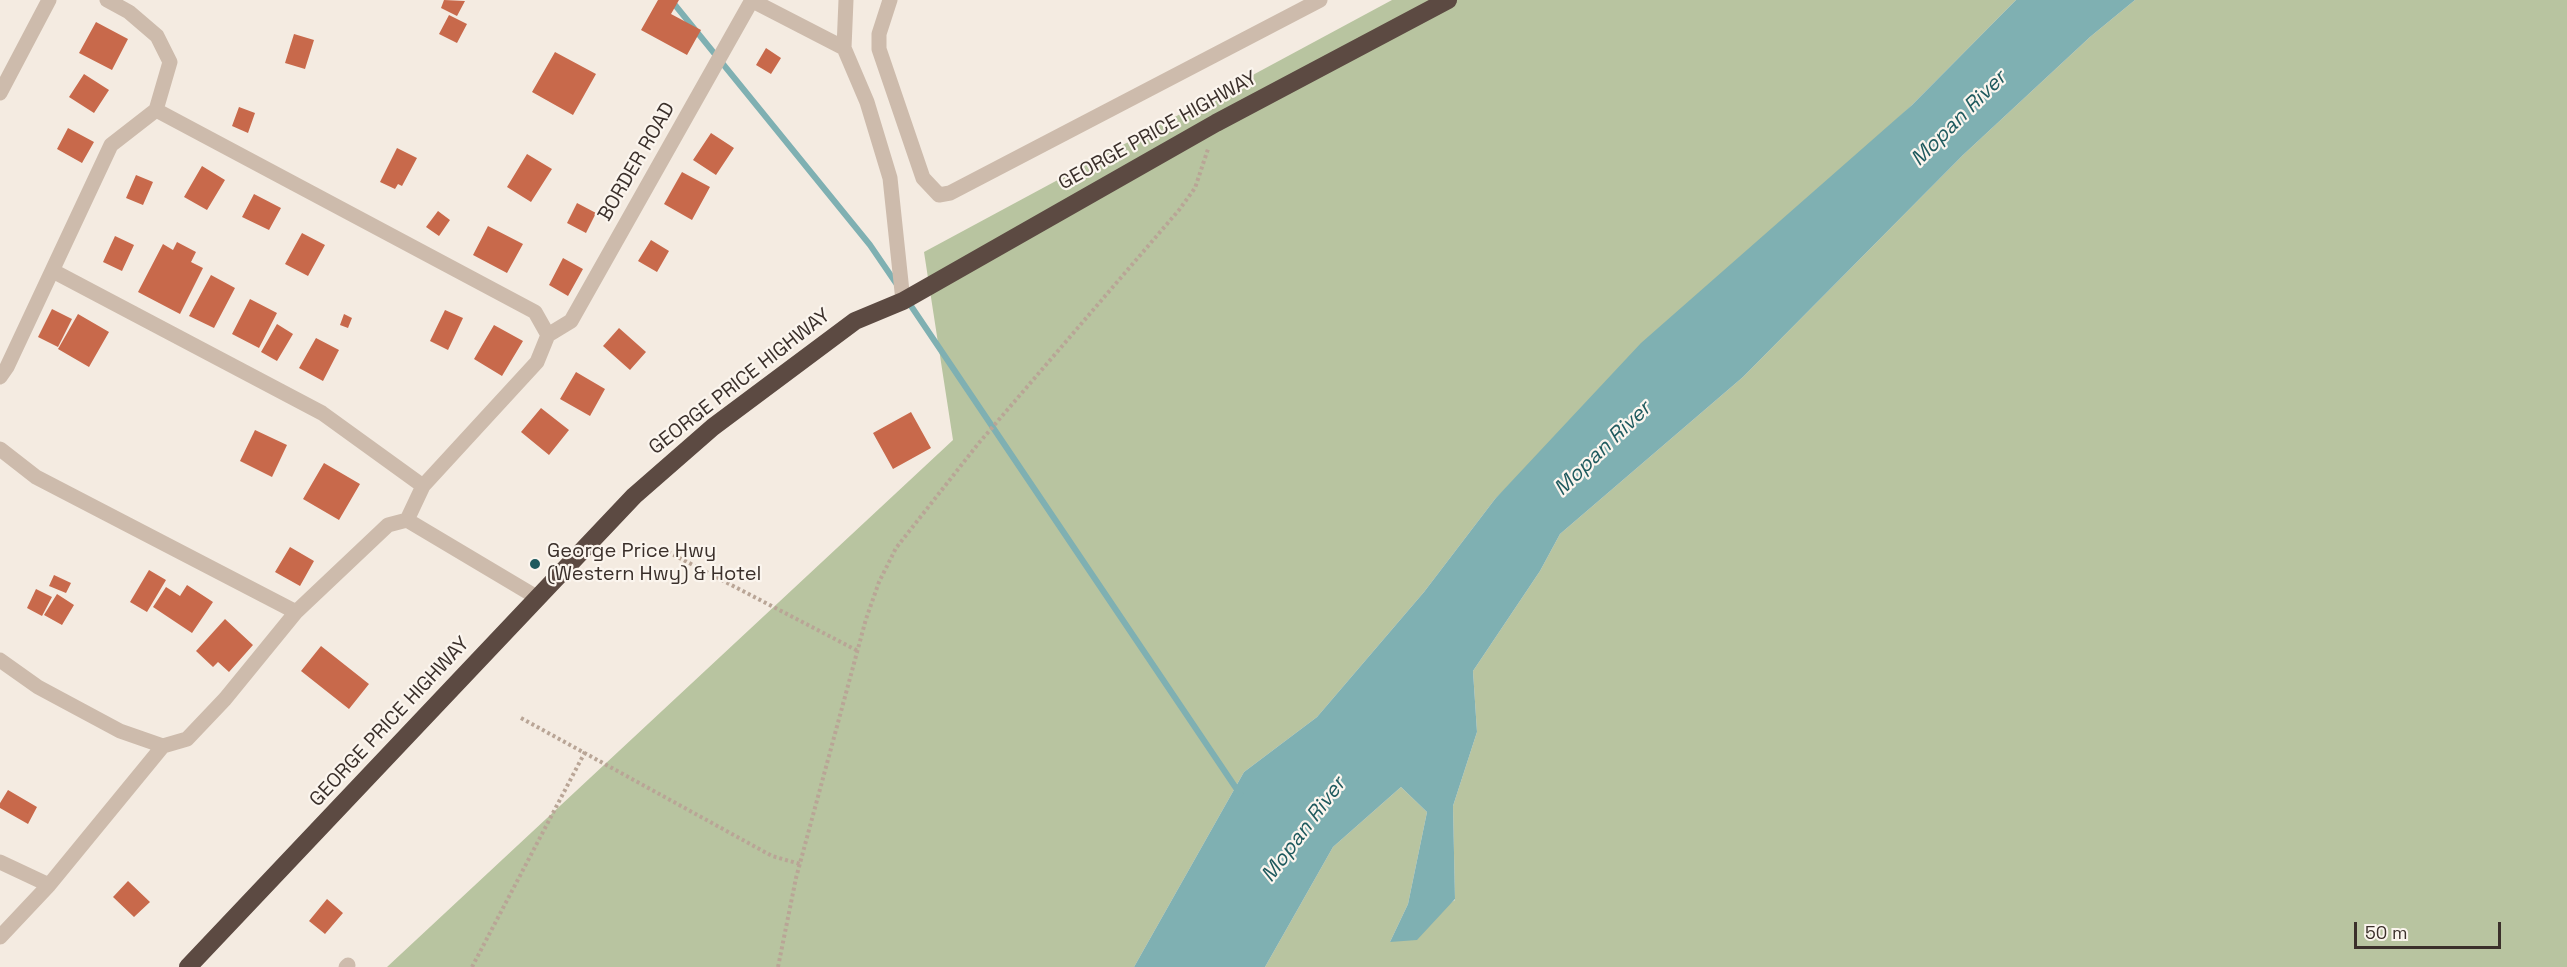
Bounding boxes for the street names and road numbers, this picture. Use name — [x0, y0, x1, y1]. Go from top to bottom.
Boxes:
street label: GEORGE PRICE HIGHWAY — [1054, 66, 1262, 196]
street label: BORDER ROAD — [593, 98, 681, 226]
street label: GEORGE PRICE HIGHWAY — [645, 304, 835, 460]
street label: GEORGE PRICE HIGHWAY — [305, 632, 475, 812]

